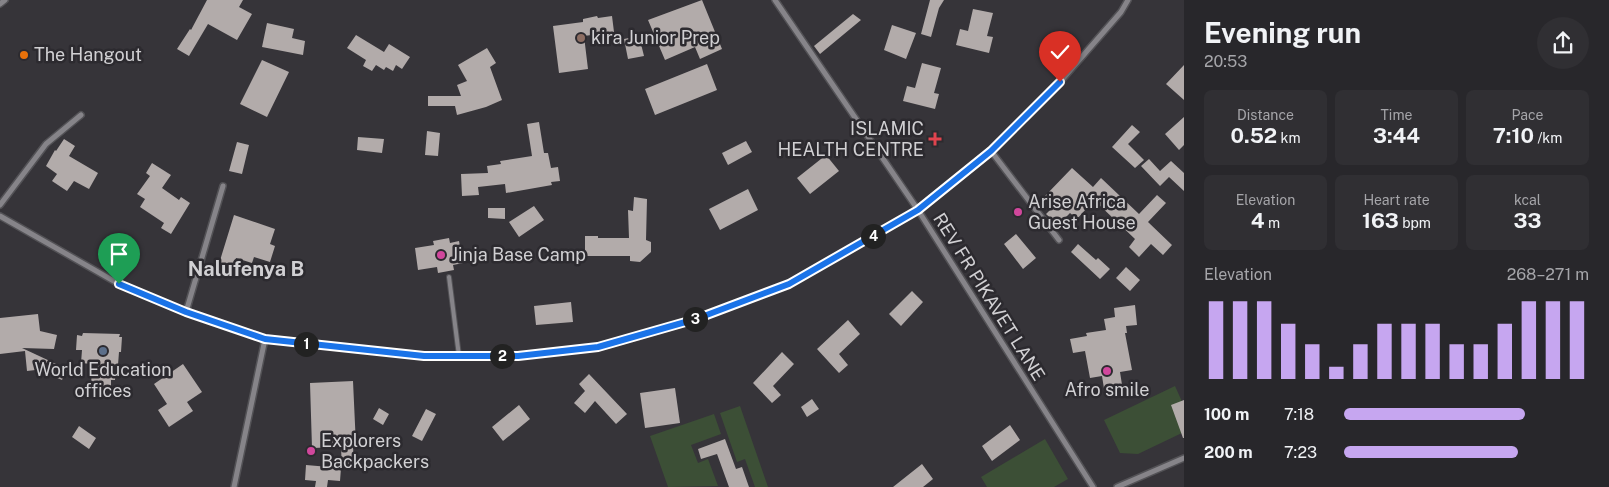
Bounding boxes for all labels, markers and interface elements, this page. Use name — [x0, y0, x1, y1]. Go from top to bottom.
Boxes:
text: Evening run — [1204, 16, 1361, 49]
button: share — [1537, 17, 1589, 69]
place label: kira Junior Prep — [591, 27, 720, 48]
pin — [1039, 31, 1081, 82]
marker: kira Junior Prep — [575, 32, 587, 44]
icon: check — [1046, 38, 1074, 66]
place label: The Hangout — [34, 44, 142, 65]
marker: The Hangout — [18, 49, 30, 61]
text: 20:53 — [1204, 52, 1247, 71]
text: Distance — [1237, 107, 1294, 123]
text: Time — [1381, 107, 1412, 123]
text: Pace — [1511, 107, 1544, 123]
place label: ISLAMIC HEALTH CENTRE — [778, 118, 924, 160]
text: 0.52 — [1230, 123, 1277, 148]
text: 3:44 — [1373, 123, 1420, 148]
text: 7:10 — [1493, 123, 1534, 148]
text: km — [1277, 130, 1301, 146]
text: /km — [1534, 130, 1562, 146]
marker: ISLAMIC HEALTH CENTRE — [928, 132, 942, 146]
place label: Arise Africa Guest House — [1028, 191, 1136, 233]
text: Elevation — [1236, 192, 1295, 208]
text: Heart rate — [1363, 192, 1430, 208]
text: kcal — [1514, 192, 1541, 208]
marker: Arise Africa Guest House — [1012, 206, 1024, 218]
text: 4 — [1251, 208, 1265, 233]
text: 163 — [1362, 208, 1399, 233]
text: 33 — [1514, 208, 1541, 233]
street label: REV FR PIKAVET LANE — [929, 209, 1050, 384]
text: m — [1265, 215, 1280, 231]
text: bpm — [1399, 215, 1431, 231]
pin: 4 — [860, 224, 886, 248]
text: 4 — [869, 228, 878, 244]
pin — [98, 233, 140, 284]
icon: arrive — [105, 240, 133, 268]
place label: Jinja Base Camp — [451, 244, 586, 265]
marker: Jinja Base Camp — [435, 249, 447, 261]
district label: Nalufenya B — [188, 257, 304, 281]
text: Elevation — [1204, 265, 1272, 284]
text: 268–271 m — [1507, 265, 1589, 284]
pin: 3 — [682, 306, 708, 332]
text: 3 — [691, 311, 700, 327]
pin: 1 — [294, 332, 318, 356]
text: 1 — [304, 336, 310, 352]
pin: 2 — [490, 344, 514, 368]
marker: World Education offices — [97, 345, 109, 357]
text: 2 — [498, 348, 507, 364]
place label: World Education offices — [34, 359, 172, 401]
marker: Afro smile — [1101, 365, 1113, 377]
place label: Afro smile — [1065, 379, 1149, 400]
text: 100 m — [1204, 405, 1249, 424]
text: 7:18 — [1284, 405, 1314, 424]
place label: Explorers Backpackers — [321, 430, 429, 472]
text: 200 m — [1204, 443, 1253, 462]
text: 7:23 — [1284, 443, 1317, 462]
marker: Explorers Backpackers — [305, 445, 317, 457]

